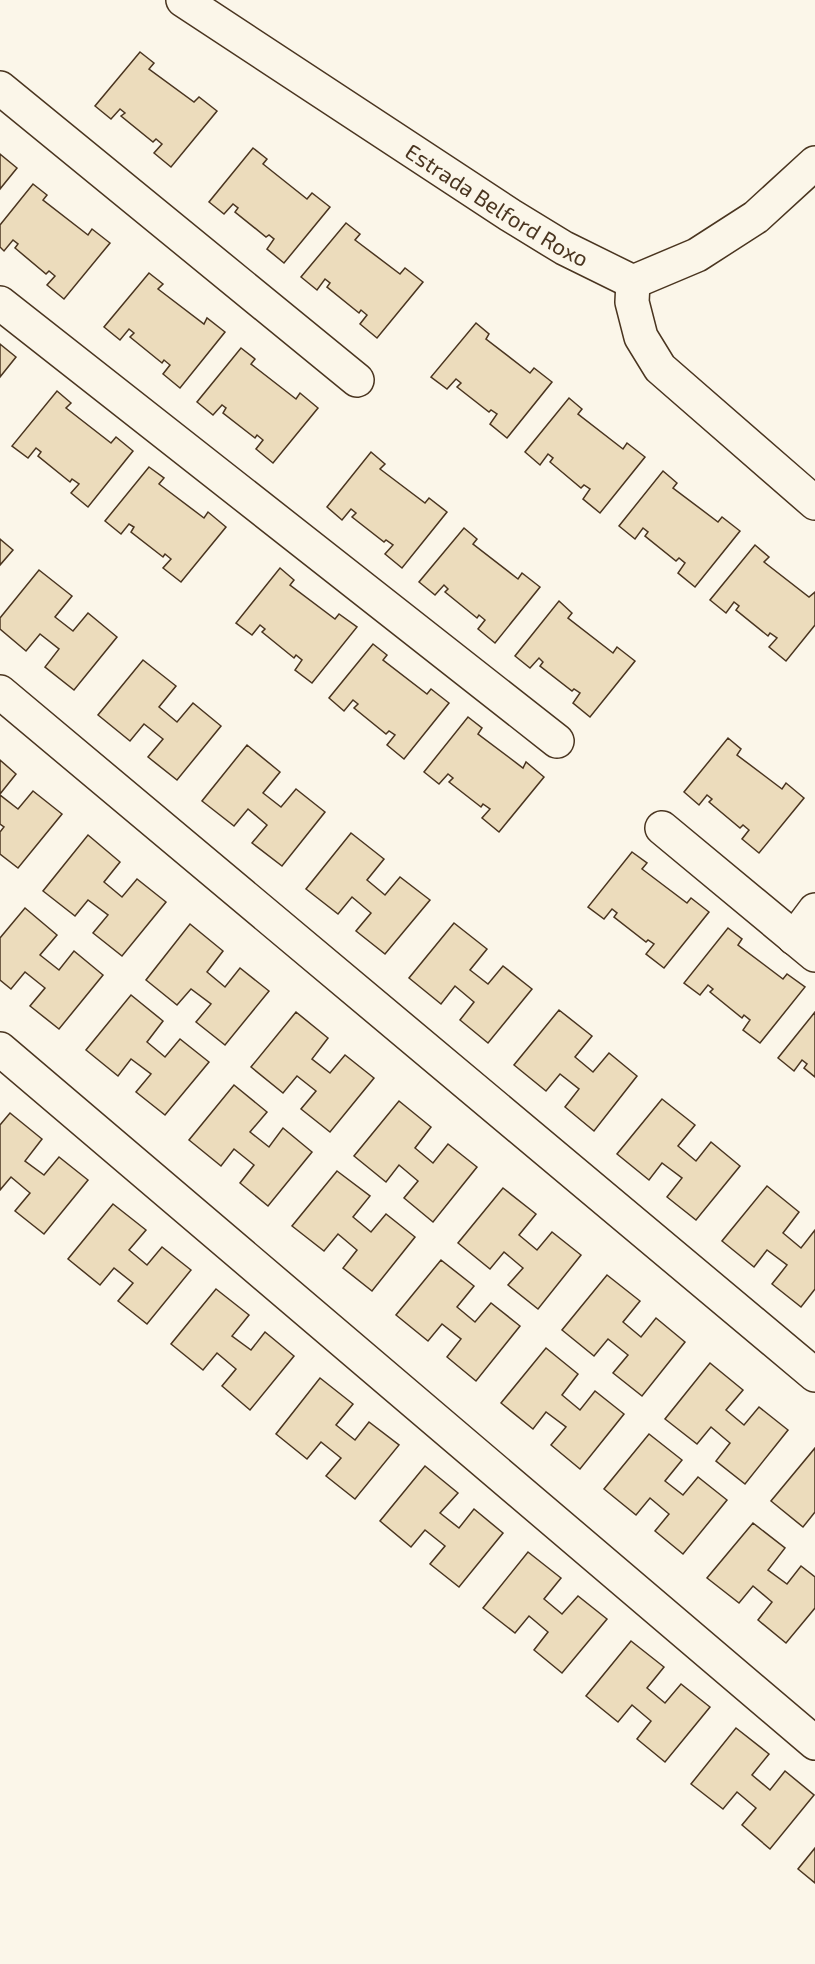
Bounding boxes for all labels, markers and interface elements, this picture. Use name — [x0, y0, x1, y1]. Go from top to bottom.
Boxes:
street label: Estrada Belford Roxo — [401, 137, 593, 271]

